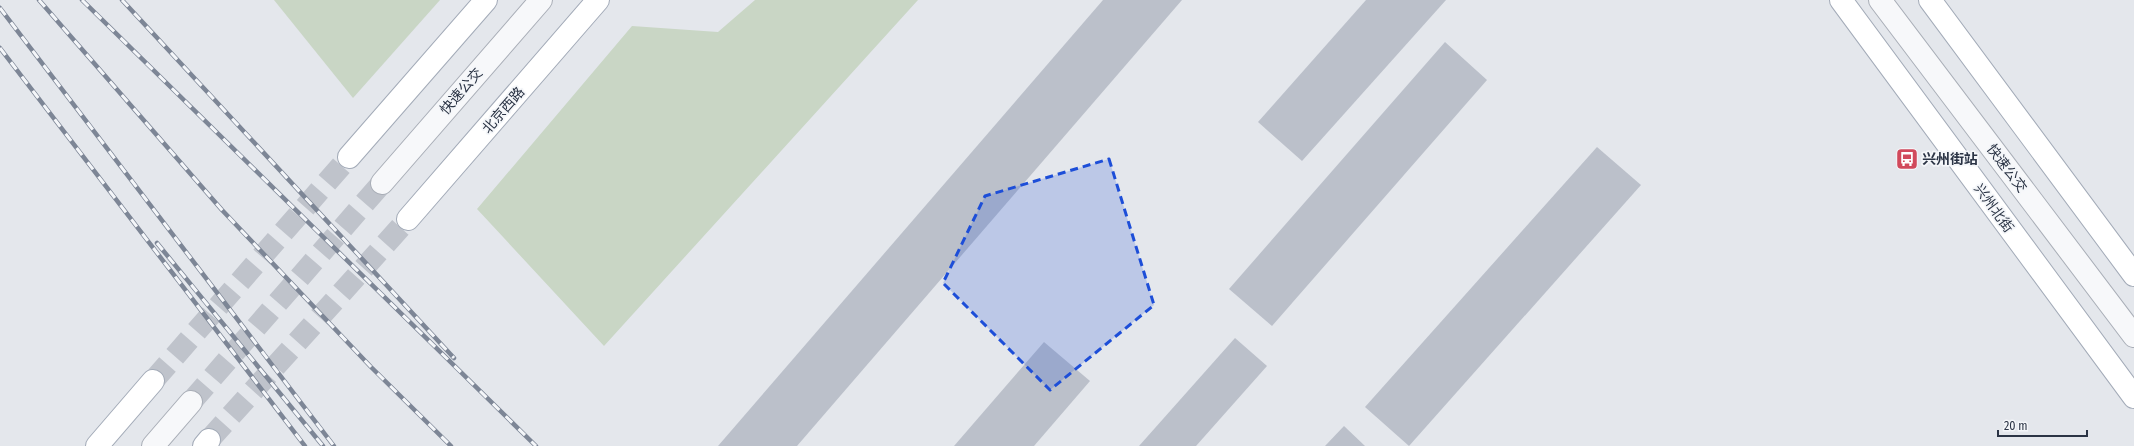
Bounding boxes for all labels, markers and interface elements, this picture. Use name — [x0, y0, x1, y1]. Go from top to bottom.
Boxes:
street label: 快速公交 — [437, 65, 486, 118]
street label: 北京西路 — [479, 84, 528, 137]
street label: 快速公交 — [1983, 141, 2030, 196]
bus stop icon: 兴州街站 — [1894, 146, 1920, 172]
place label: 兴州街站 — [1922, 151, 1978, 168]
street label: 兴州北街 — [1970, 181, 2017, 236]
scale bar — [1998, 412, 2087, 438]
text: 20 m — [2004, 419, 2028, 433]

